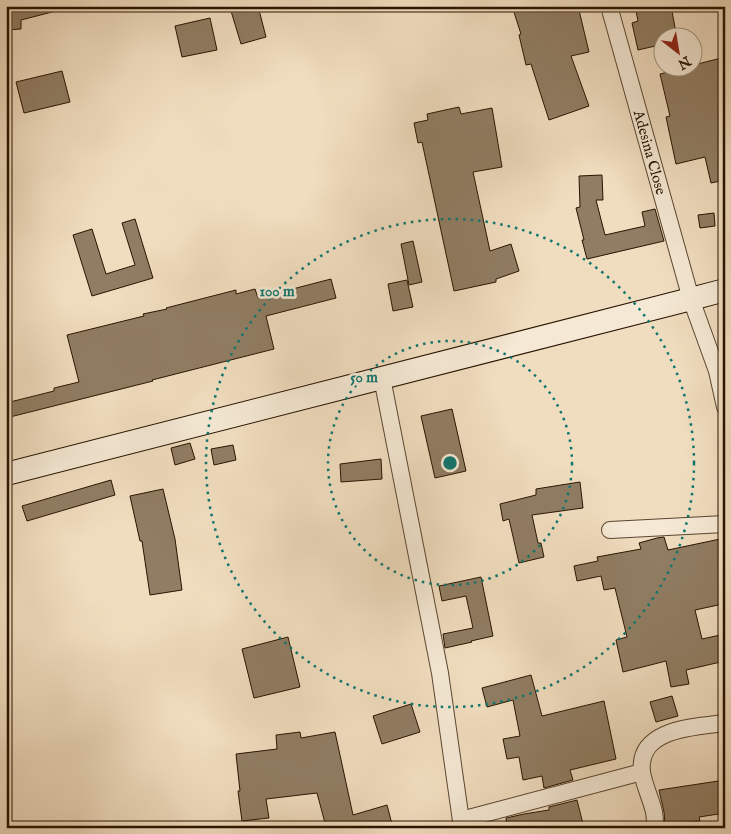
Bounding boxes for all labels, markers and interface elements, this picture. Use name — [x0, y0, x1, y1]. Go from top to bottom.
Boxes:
north arrow — [654, 28, 704, 78]
text: N — [674, 51, 695, 73]
street label: Adesina Close — [628, 107, 670, 197]
text: 100 m — [259, 282, 295, 301]
text: 50 m — [350, 368, 378, 387]
centre of rings — [441, 454, 459, 472]

